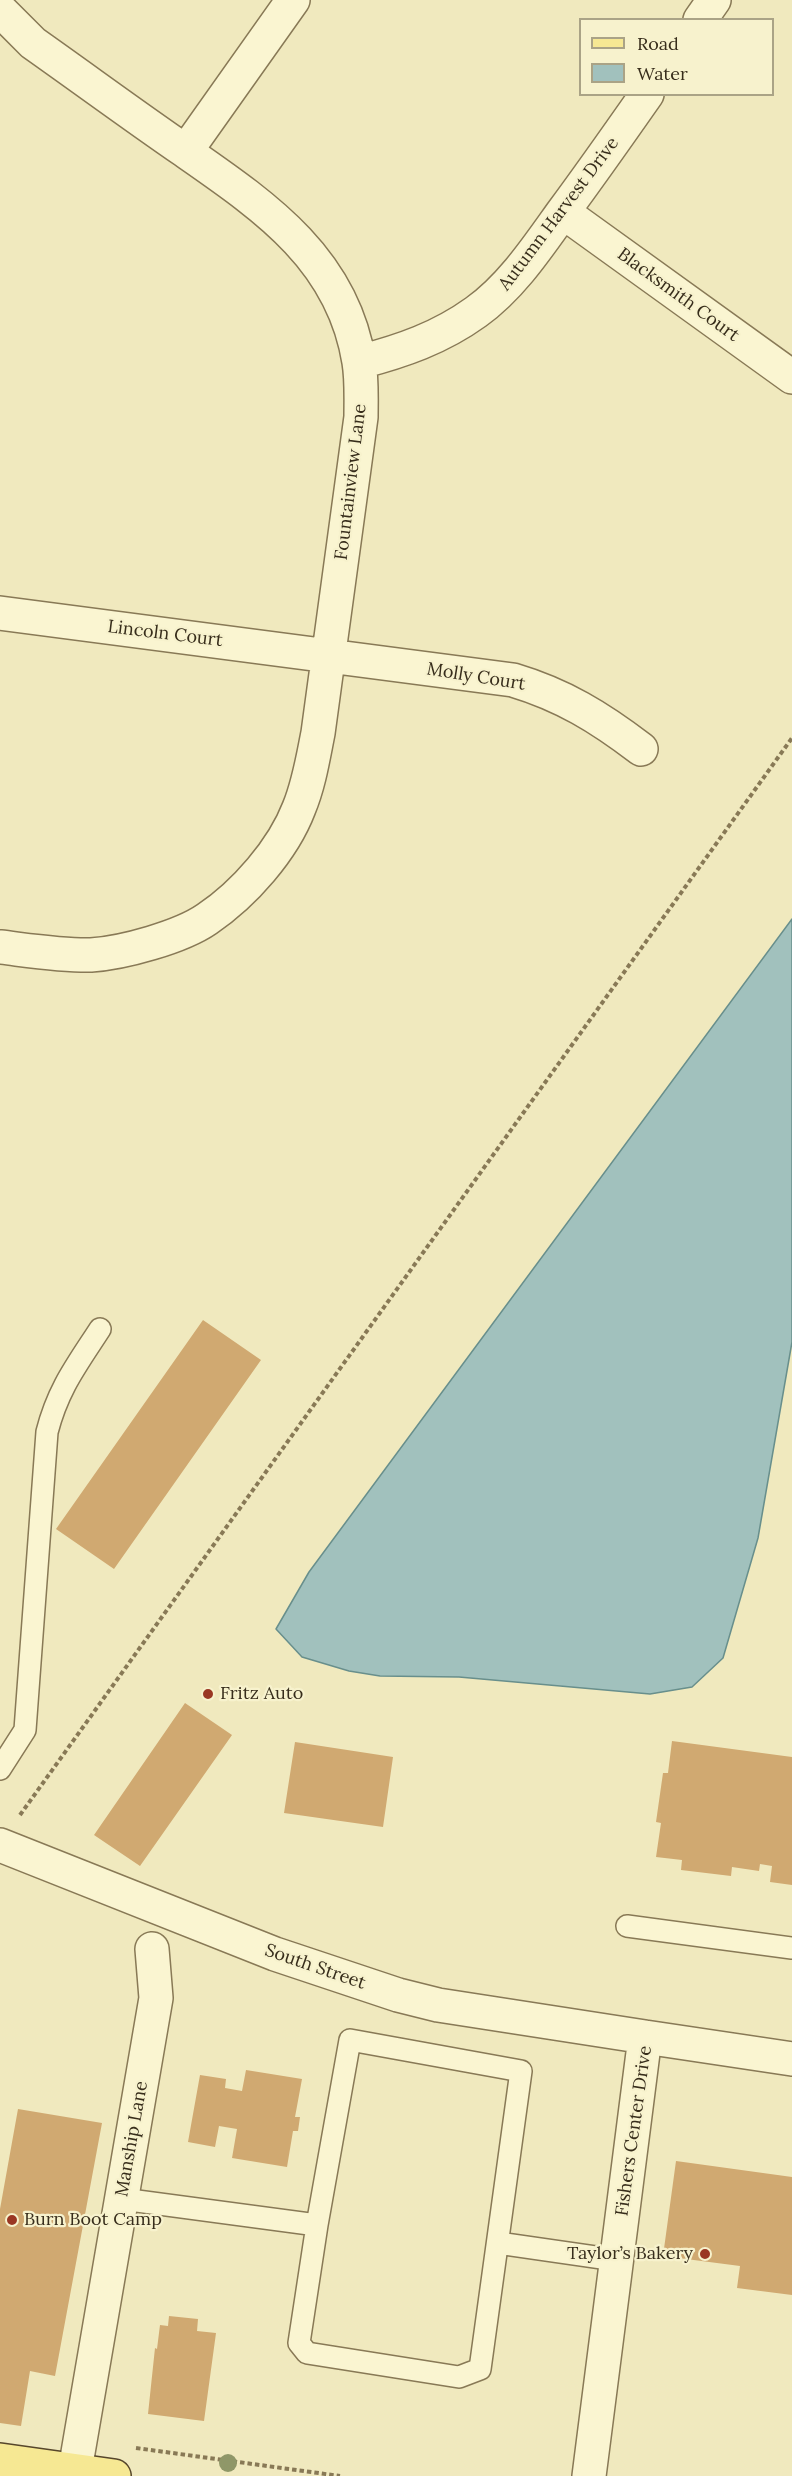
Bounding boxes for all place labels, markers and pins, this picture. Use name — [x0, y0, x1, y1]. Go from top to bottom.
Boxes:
place label: Fritz Auto — [220, 1683, 303, 1705]
marker: Fritz Auto — [201, 1687, 215, 1701]
place label: Burn Boot Camp — [24, 2209, 162, 2231]
marker: Burn Boot Camp — [5, 2213, 19, 2227]
place label: Taylor’s Bakery — [567, 2243, 693, 2265]
marker: Taylor’s Bakery — [698, 2247, 712, 2261]

